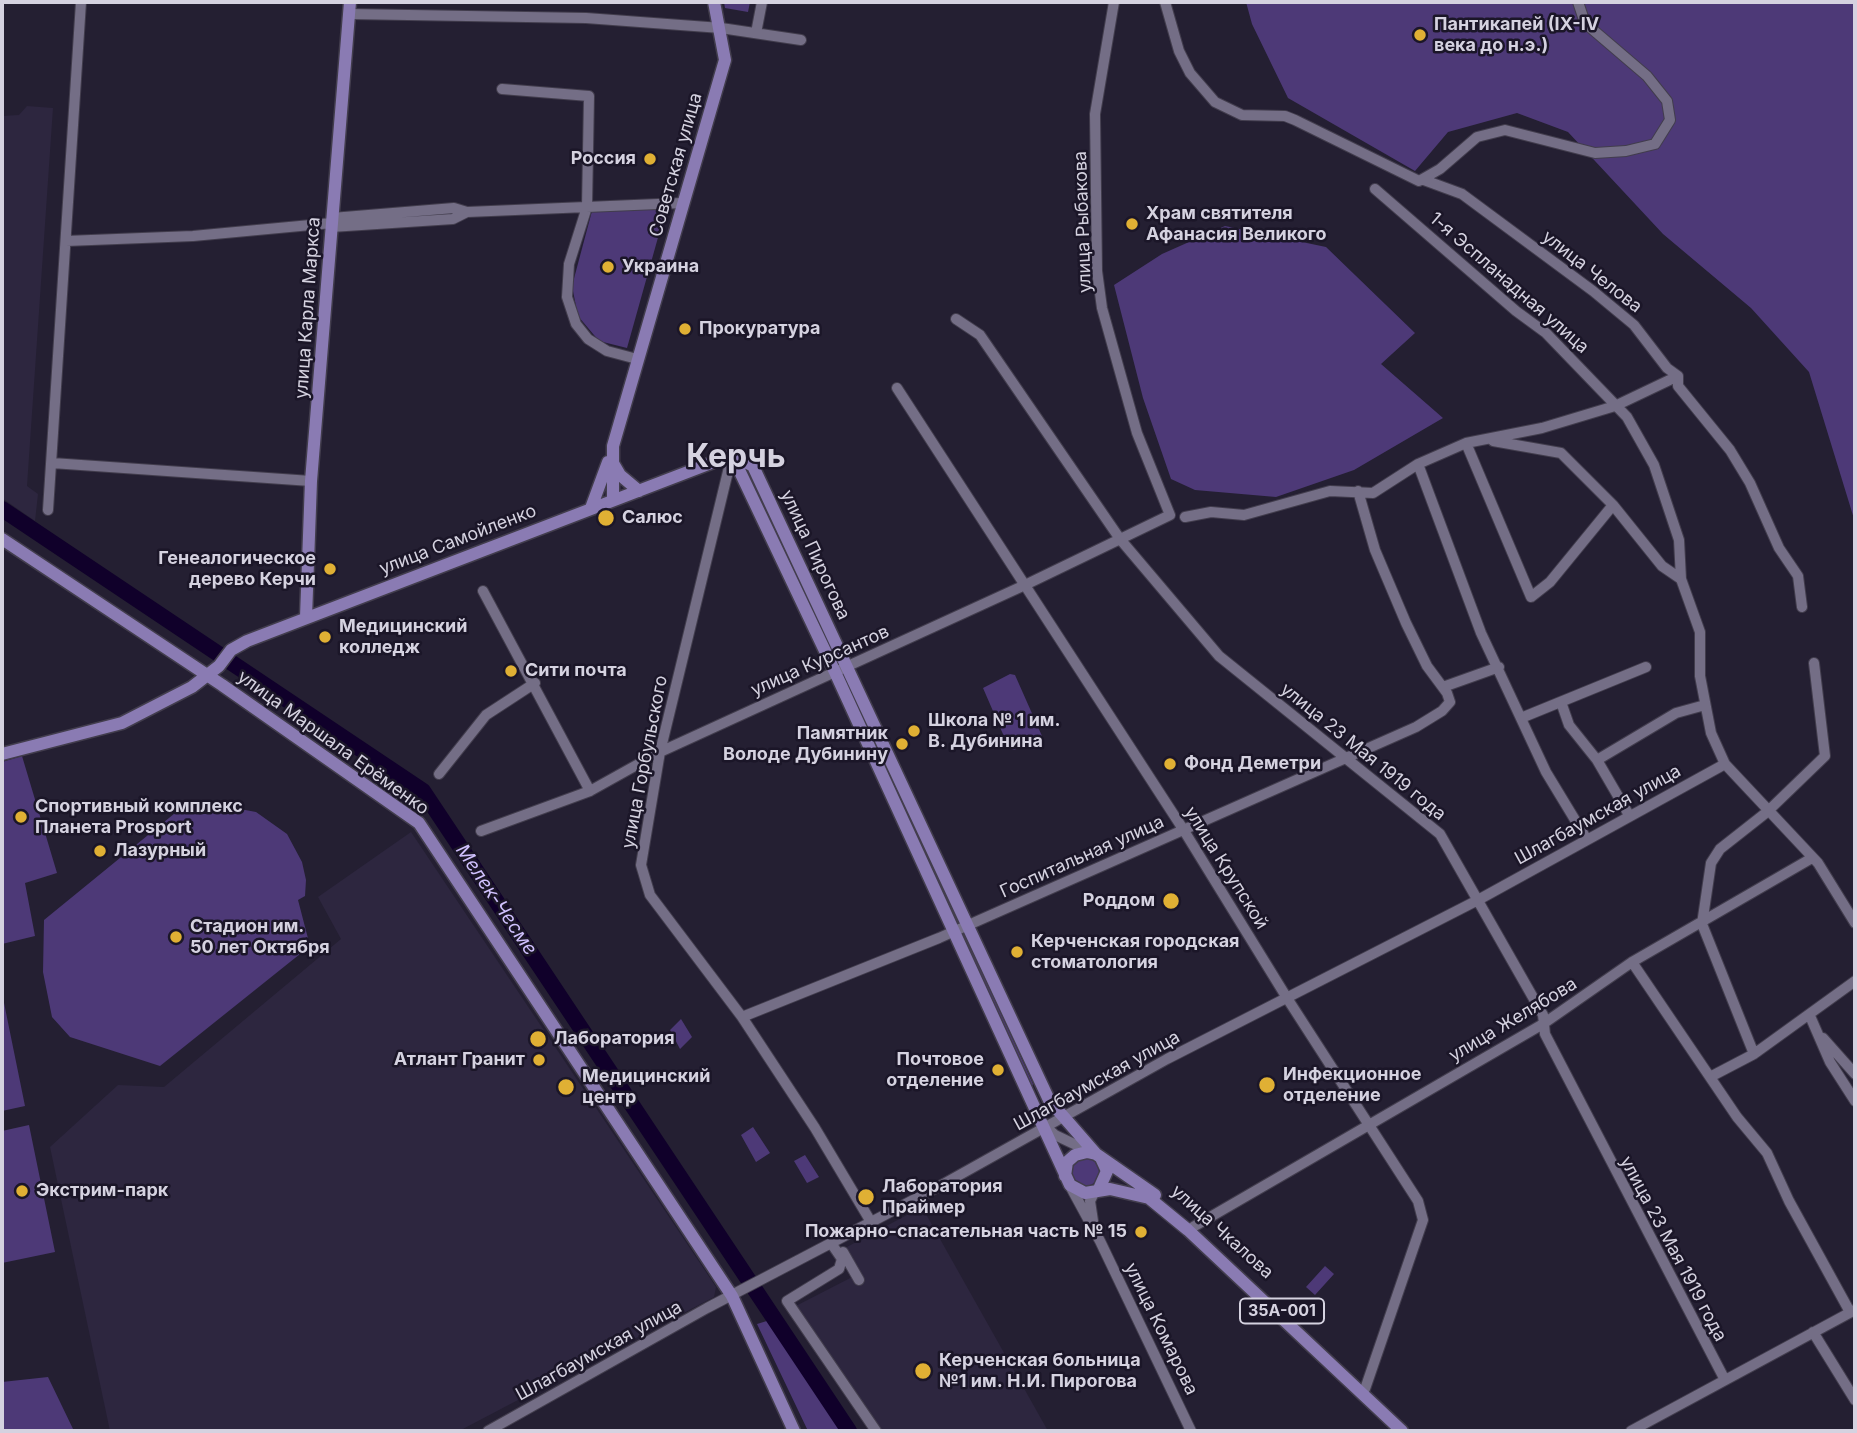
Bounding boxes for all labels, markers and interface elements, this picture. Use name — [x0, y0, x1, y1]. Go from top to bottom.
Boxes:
place label: Пантикапей (IX-IV века до н.э.) — [1434, 14, 1599, 56]
marker: Пантикапей (IX-IV века до н.э.) — [1412, 27, 1428, 43]
street label: Советская улица — [645, 90, 707, 240]
place label: Россия — [571, 148, 636, 170]
marker: Россия — [642, 151, 658, 167]
street label: улица Рыбакова — [1070, 151, 1096, 293]
place label: Храм святителя Афанасия Великого — [1146, 203, 1327, 246]
street label: 1-я Эспланадная улица — [1425, 208, 1593, 358]
street label: улица Карла Маркса — [291, 216, 325, 400]
marker: Храм святителя Афанасия Великого — [1124, 216, 1140, 232]
street label: улица Челова — [1538, 226, 1646, 318]
place label: Украина — [622, 256, 699, 278]
marker: Украина — [600, 259, 616, 275]
place label: Прокуратура — [699, 318, 821, 340]
marker: Прокуратура — [677, 321, 693, 337]
district label: Керчь — [686, 438, 786, 476]
street label: улица Пирогова — [775, 487, 855, 623]
street label: улица Самойленко — [376, 500, 540, 580]
place label: Салюс — [622, 507, 683, 529]
marker: Салюс — [596, 508, 616, 528]
place label: Генеалогическое дерево Керчи — [158, 548, 316, 590]
marker: Генеалогическое дерево Керчи — [322, 561, 338, 577]
place label: Медицинский колледж — [339, 616, 467, 658]
street label: улица Курсантов — [748, 621, 892, 701]
marker: Медицинский колледж — [317, 629, 333, 645]
place label: Сити почта — [525, 660, 627, 682]
marker: Сити почта — [503, 663, 519, 679]
street label: улица Маршала Ерёменко — [233, 666, 433, 820]
street label: улица Горбульского — [618, 673, 672, 851]
street label: улица 23 Мая 1919 года — [1276, 679, 1450, 825]
place label: Школа № 1 им. В. Дубинина — [928, 710, 1060, 752]
place label: Памятник Володе Дубинину — [723, 723, 888, 766]
marker: Школа № 1 им. В. Дубинина — [906, 723, 922, 739]
marker: Памятник Володе Дубинину — [894, 736, 910, 752]
place label: Фонд Деметри — [1184, 753, 1321, 775]
marker: Фонд Деметри — [1162, 756, 1178, 772]
street label: Шлагбаумская улица — [1511, 760, 1685, 870]
place label: Спортивный комплекс Планета Prosport — [35, 796, 243, 838]
street label: улица Крупской — [1180, 803, 1272, 933]
marker: Спортивный комплекс Планета Prosport — [13, 809, 29, 825]
street label: Госпитальная улица — [997, 811, 1167, 903]
place label: Лазурный — [114, 840, 206, 862]
water label: Мелек-Чесме — [451, 840, 541, 960]
marker: Лазурный — [92, 843, 108, 859]
place label: Роддом — [1083, 890, 1155, 912]
marker: Роддом — [1161, 891, 1181, 911]
place label: Стадион им. 50 лет Октября — [190, 916, 330, 958]
marker: Стадион им. 50 лет Октября — [168, 929, 184, 945]
place label: Керченская городская стоматология — [1031, 931, 1240, 974]
marker: Керченская городская стоматология — [1009, 944, 1025, 960]
street label: улица Желябова — [1445, 973, 1581, 1067]
street label: Шлагбаумская улица — [1010, 1026, 1184, 1136]
place label: Лаборатория — [554, 1028, 675, 1050]
marker: Лаборатория — [528, 1029, 548, 1049]
place label: Атлант Гранит — [394, 1049, 525, 1071]
place label: Почтовое отделение — [886, 1049, 984, 1092]
marker: Атлант Гранит — [531, 1052, 547, 1068]
marker: Почтовое отделение — [990, 1062, 1006, 1078]
place label: Инфекционное отделение — [1283, 1064, 1422, 1106]
place label: Медицинский центр — [582, 1066, 710, 1108]
marker: Инфекционное отделение — [1257, 1075, 1277, 1095]
marker: Медицинский центр — [556, 1077, 576, 1097]
street label: улица 23 Мая 1919 года — [1615, 1153, 1731, 1345]
place label: Лаборатория Праймер — [882, 1176, 1003, 1218]
place label: Экстрим-парк — [36, 1180, 168, 1202]
street label: улица Чкалова — [1166, 1180, 1278, 1284]
marker: Экстрим-парк — [14, 1183, 30, 1199]
marker: Лаборатория Праймер — [856, 1187, 876, 1207]
place label: Пожарно-спасательная часть № 15 — [805, 1221, 1127, 1243]
marker: Пожарно-спасательная часть № 15 — [1133, 1224, 1149, 1240]
street label: улица Комарова — [1120, 1259, 1202, 1399]
street label: Шлагбаумская улица — [512, 1296, 686, 1406]
road number: 35А-001 — [1240, 1298, 1324, 1324]
place label: Керченская больница №1 им. Н.И. Пирогова — [939, 1350, 1141, 1392]
marker: Керченская больница №1 им. Н.И. Пирогова — [913, 1361, 933, 1381]

